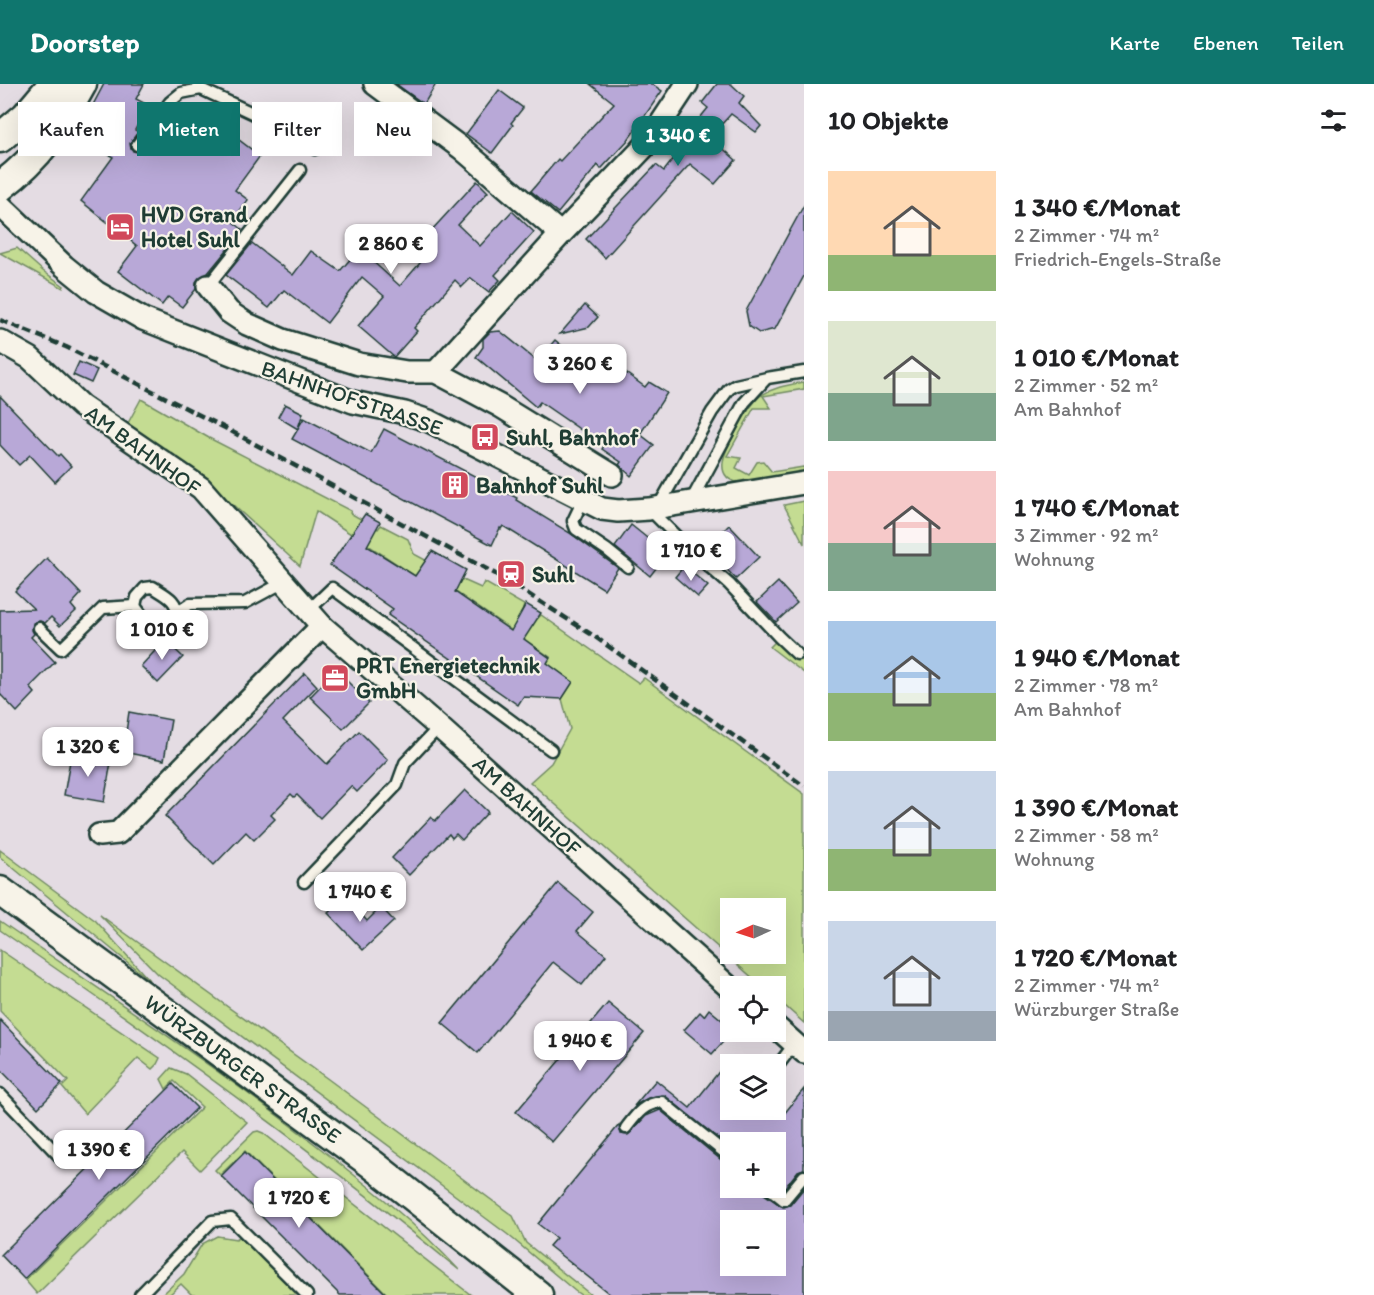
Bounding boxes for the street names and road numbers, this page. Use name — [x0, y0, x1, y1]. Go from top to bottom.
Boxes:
street label: BAHNHOFSTRASSE — [258, 354, 446, 442]
street label: AM BAHNHOF — [80, 399, 207, 502]
street label: AM BAHNHOF — [467, 750, 587, 862]
street label: WÜRZBURGER STRASSE — [139, 989, 347, 1149]

